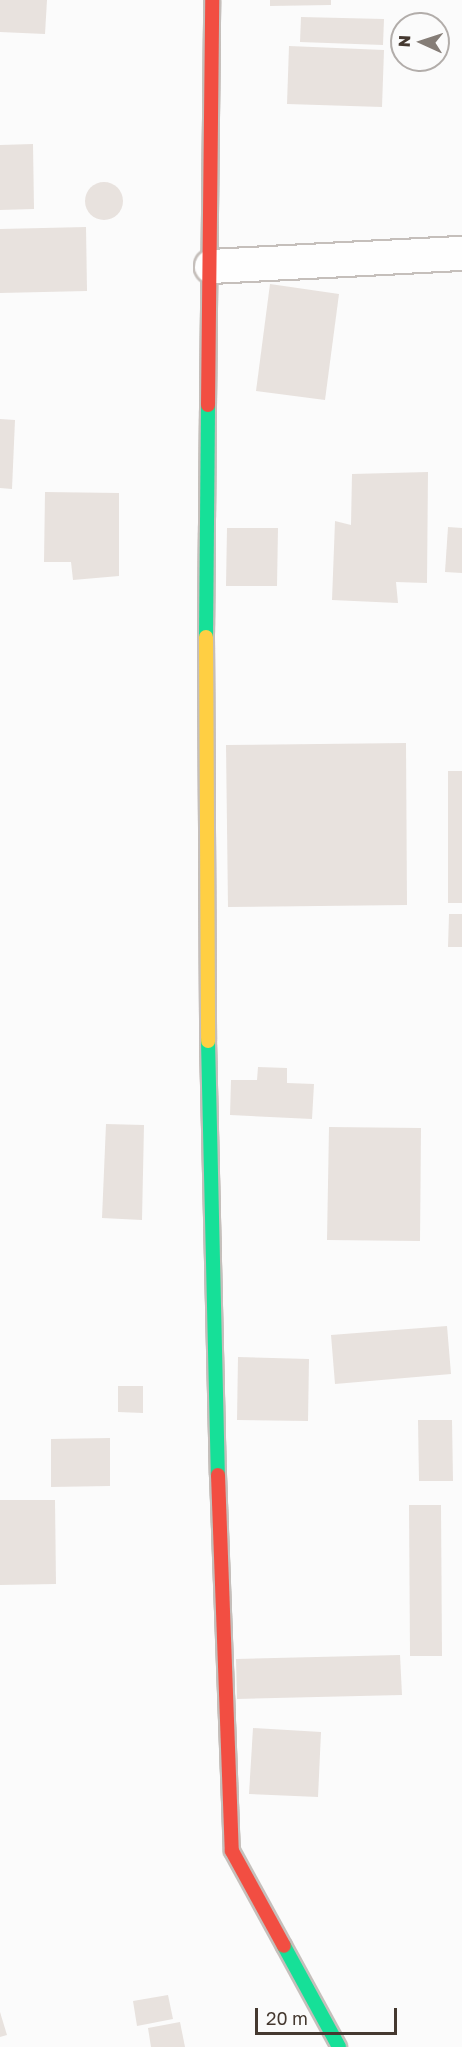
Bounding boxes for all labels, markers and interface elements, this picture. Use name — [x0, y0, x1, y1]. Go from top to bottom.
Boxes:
north arrow — [390, 12, 450, 72]
text: N — [394, 35, 414, 48]
scale bar — [258, 1996, 400, 2034]
text: 20 m — [266, 2007, 308, 2029]

